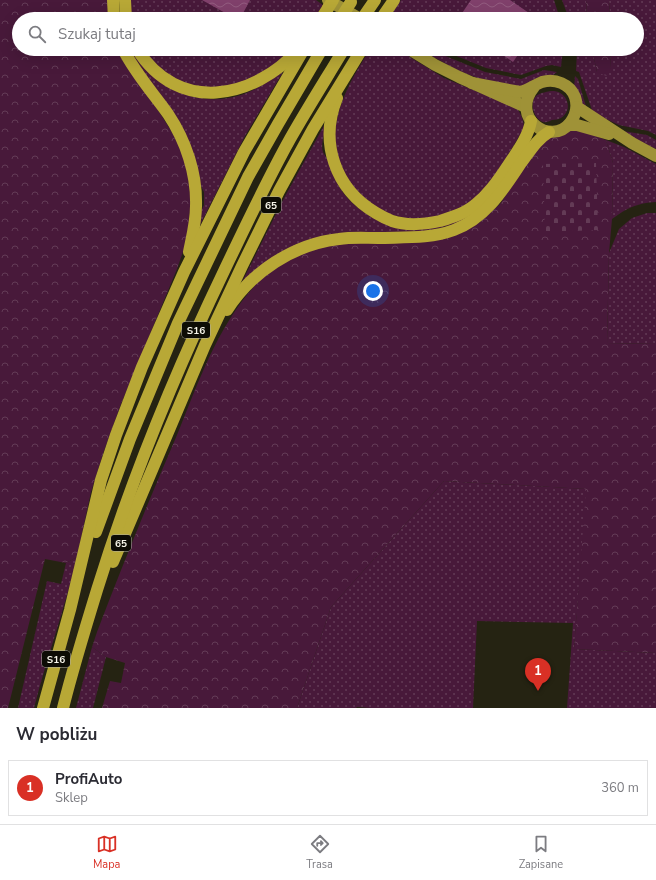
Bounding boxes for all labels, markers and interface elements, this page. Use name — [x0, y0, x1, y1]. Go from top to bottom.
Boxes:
search box — [12, 12, 644, 56]
icon: search — [26, 23, 48, 45]
text: Szukaj tutaj — [58, 24, 136, 44]
road number: 65 — [261, 197, 281, 213]
your location — [363, 281, 383, 301]
road number: S16 — [182, 322, 210, 338]
road number: 65 — [111, 535, 131, 551]
road number: S16 — [42, 651, 70, 667]
pin: 1 — [525, 658, 551, 691]
text: W pobliżu — [16, 723, 97, 746]
text: ProfiAuto — [55, 769, 122, 789]
text: 1 — [26, 779, 34, 797]
text: 360 m — [601, 779, 639, 797]
text: Sklep — [55, 789, 88, 807]
tab: Mapa — [93, 833, 120, 872]
tab: Trasa — [306, 833, 333, 872]
tab: Zapisane — [519, 833, 563, 872]

